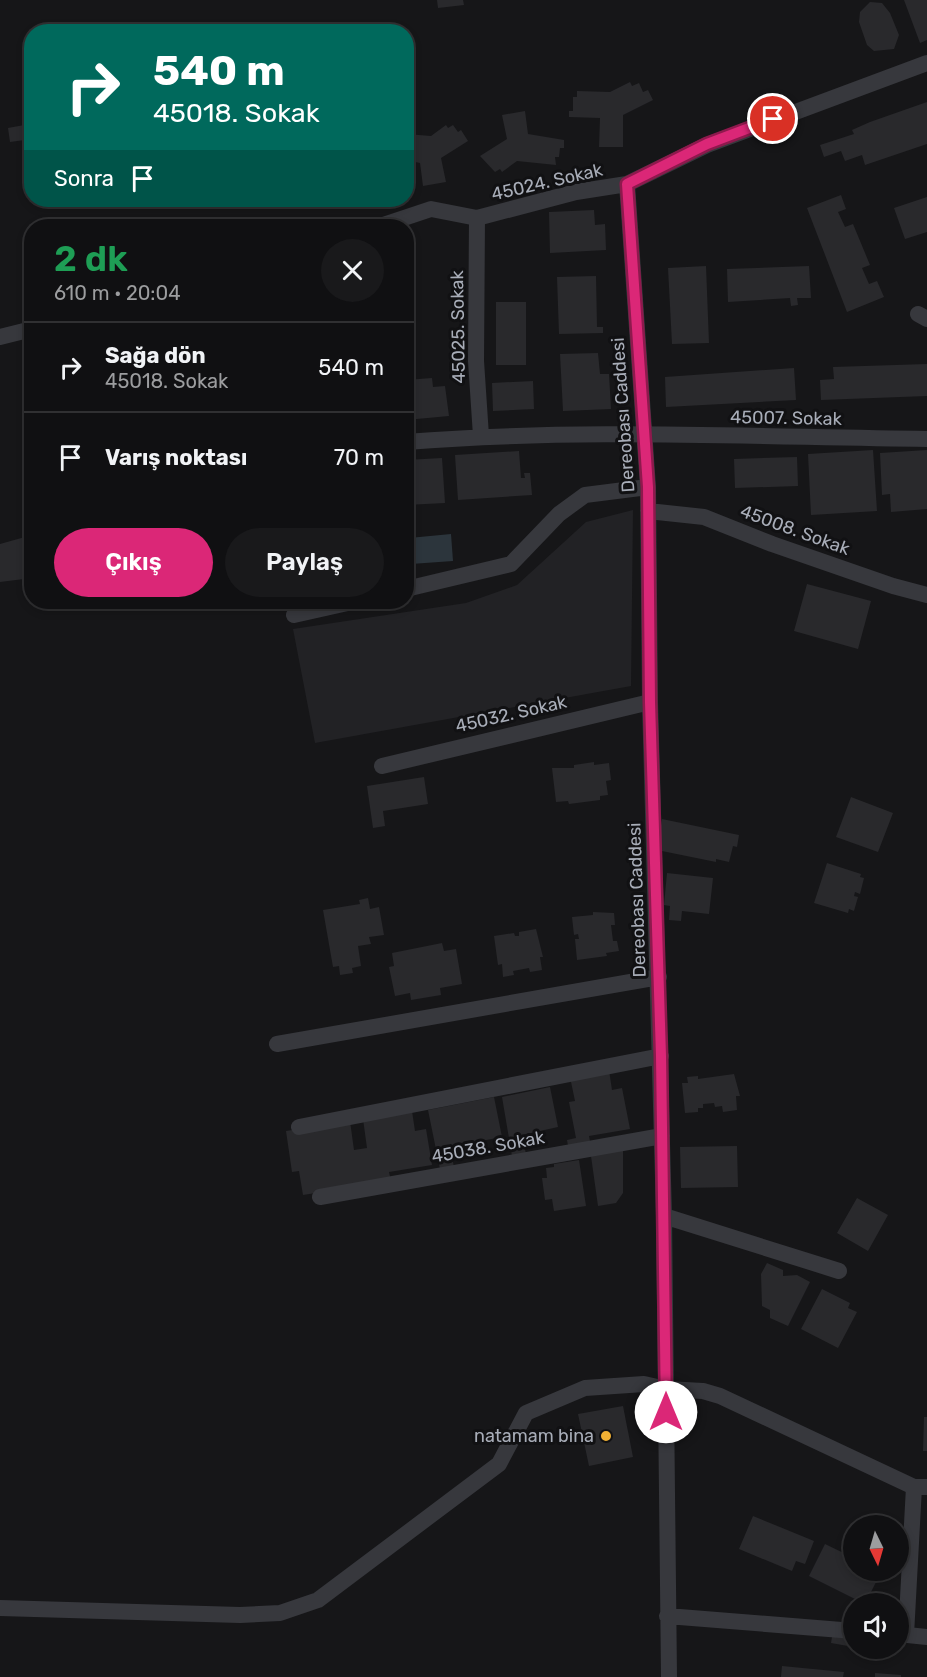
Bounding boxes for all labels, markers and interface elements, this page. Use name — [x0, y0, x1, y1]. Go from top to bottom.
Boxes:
text: 540 m — [153, 46, 285, 96]
icon: right — [54, 48, 132, 126]
pin — [747, 93, 798, 144]
text: 45018. Sokak — [153, 97, 320, 129]
icon: arrive — [756, 102, 789, 135]
street label: 45024. Sokak — [489, 158, 605, 205]
icon: arrive — [126, 162, 159, 195]
text: Sonra — [54, 165, 114, 192]
text: 2 dk — [54, 237, 128, 280]
button: close — [321, 239, 384, 302]
street label: 45025. Sokak — [446, 270, 470, 384]
text: 610 m · 20:04 — [54, 281, 181, 305]
street label: Dereobası Caddesi — [607, 337, 639, 493]
text: Sağa dön — [105, 342, 206, 369]
icon: right — [54, 351, 87, 384]
text: 540 m — [318, 354, 384, 381]
text: 45018. Sokak — [105, 369, 228, 393]
street label: 45007. Sokak — [730, 406, 843, 430]
icon: arrive — [54, 441, 87, 474]
text: Varış noktası — [105, 444, 247, 471]
text: 70 m — [334, 444, 384, 471]
street label: 45008. Sokak — [737, 500, 853, 560]
button: Çıkış — [54, 528, 213, 597]
button: Paylaş — [225, 528, 384, 597]
street label: 45032. Sokak — [453, 690, 569, 737]
street label: Dereobası Caddesi — [623, 822, 651, 978]
street label: 45038. Sokak — [430, 1126, 547, 1168]
position arrow — [634, 1380, 698, 1444]
place label: natamam bina — [474, 1425, 594, 1447]
marker: natamam bina — [599, 1429, 613, 1443]
north arrow — [843, 1515, 909, 1581]
map controls — [843, 1515, 909, 1659]
button: sound — [843, 1593, 909, 1659]

